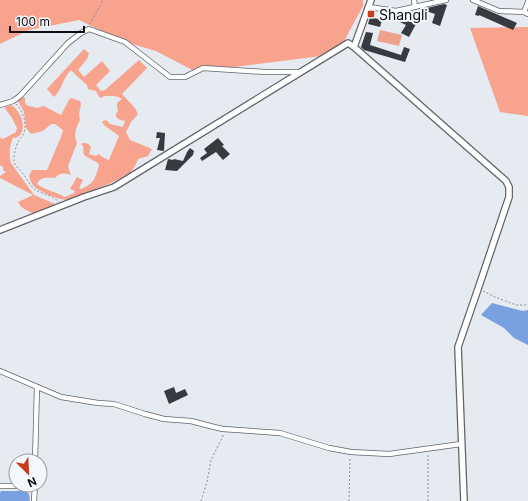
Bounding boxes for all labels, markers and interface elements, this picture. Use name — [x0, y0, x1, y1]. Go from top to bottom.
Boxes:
place label: Shangli — [379, 6, 428, 23]
scale bar — [10, 8, 84, 34]
marker: Shangli — [366, 9, 376, 19]
text: 100 m — [16, 14, 50, 29]
north arrow — [8, 453, 48, 493]
text: N — [25, 474, 39, 490]

